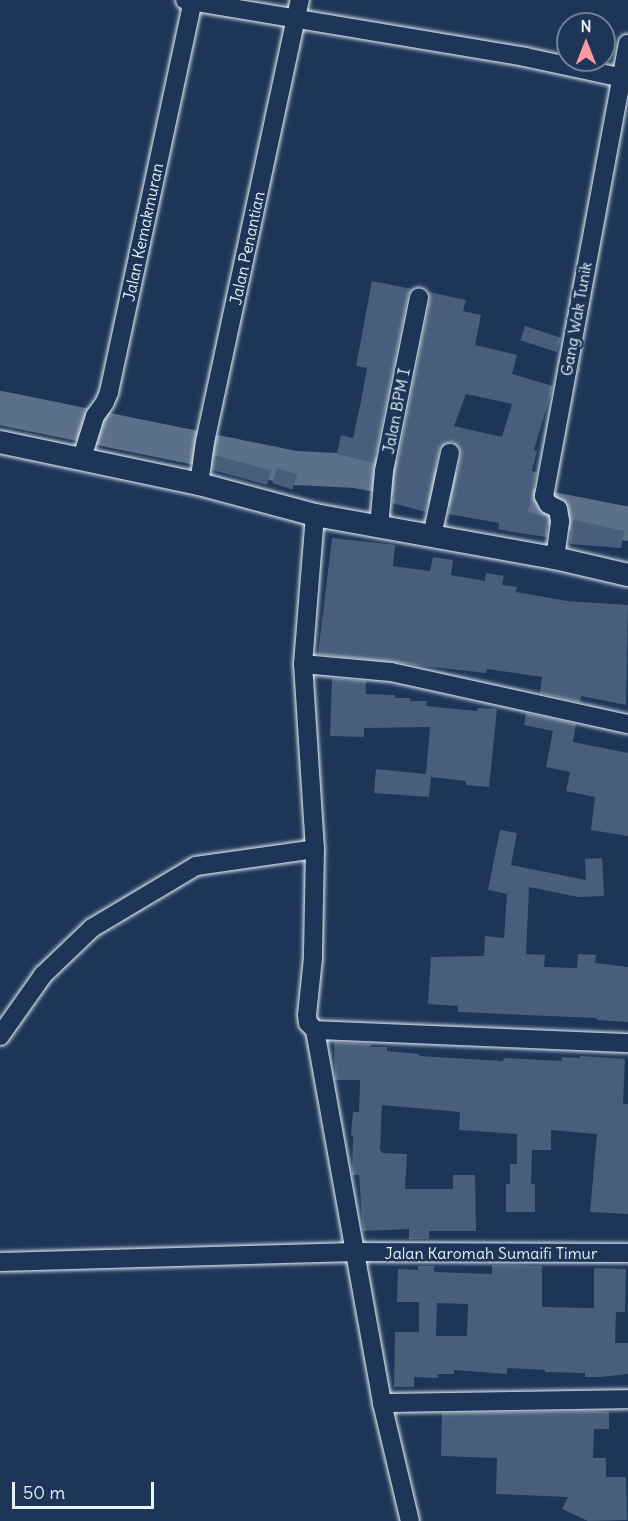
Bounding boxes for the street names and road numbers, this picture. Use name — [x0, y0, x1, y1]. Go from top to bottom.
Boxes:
street label: Jalan Kemakmuran — [119, 161, 167, 303]
street label: Jalan Penantian — [226, 189, 268, 307]
street label: Gang Wak Tunik — [557, 261, 595, 377]
street label: Jalan BPM I — [378, 367, 414, 455]
street label: Jalan Karomah Sumaifi Timur — [385, 1243, 597, 1263]

